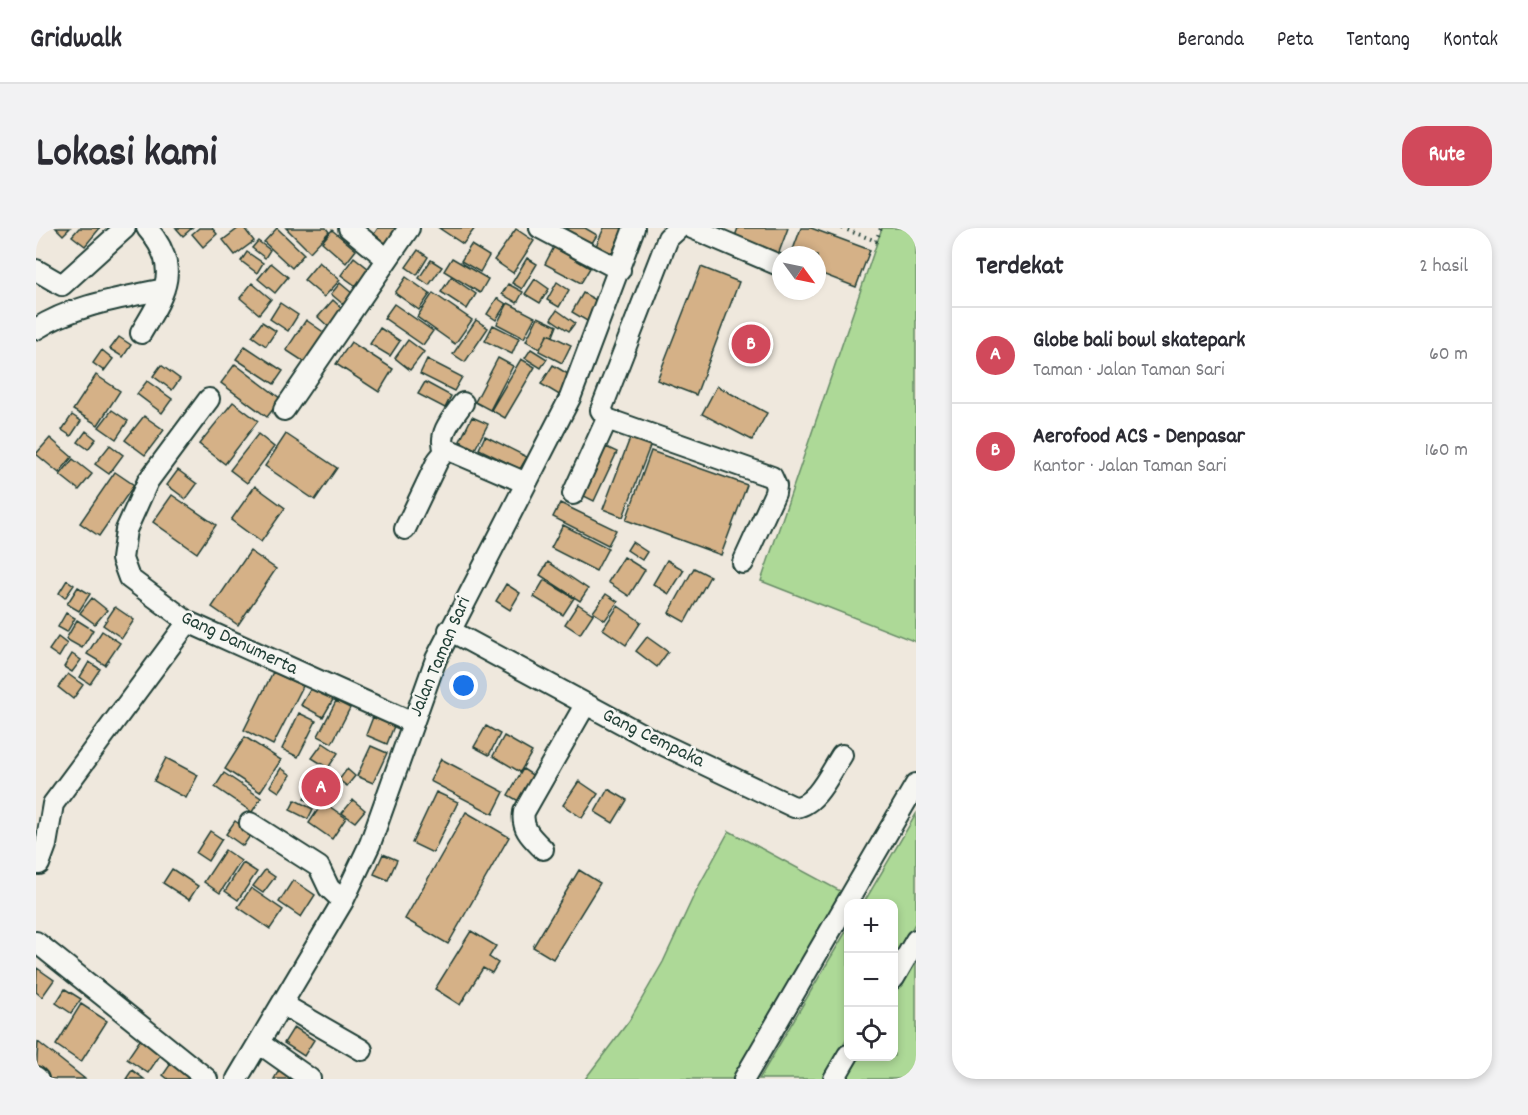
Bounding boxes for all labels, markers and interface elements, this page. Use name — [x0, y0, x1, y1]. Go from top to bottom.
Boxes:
text: Gridwalk — [30, 21, 122, 61]
text: Beranda — [1178, 26, 1244, 56]
text: Peta — [1277, 26, 1313, 56]
text: Tentang — [1346, 26, 1410, 56]
text: Kontak — [1443, 26, 1498, 56]
text: Lokasi kami — [36, 126, 217, 186]
button: Rute — [1402, 126, 1492, 186]
north arrow — [772, 246, 826, 300]
text: Terdekat — [976, 249, 1064, 286]
text: 2 hasil — [1419, 253, 1468, 281]
pin: B — [732, 322, 770, 366]
text: Globe bali bowl skatepark — [1033, 326, 1245, 357]
text: A — [990, 341, 1001, 369]
text: 60 m — [1429, 341, 1468, 369]
text: Taman · Jalan Taman Sari — [1033, 357, 1225, 385]
text: Aerofood ACS - Denpasar — [1033, 422, 1245, 453]
text: B — [991, 437, 1000, 465]
text: 160 m — [1425, 437, 1468, 465]
text: Kantor · Jalan Taman Sari — [1033, 453, 1227, 481]
street label: Jalan Taman Sari — [403, 592, 479, 721]
street label: Gang Danumerta — [176, 605, 303, 684]
your location — [449, 671, 478, 700]
street label: Gang Cempaka — [597, 702, 709, 776]
pin: A — [302, 764, 340, 810]
map controls — [844, 899, 898, 1061]
button: + — [844, 899, 898, 953]
button: − — [844, 953, 898, 1007]
button: locate — [844, 1007, 898, 1061]

